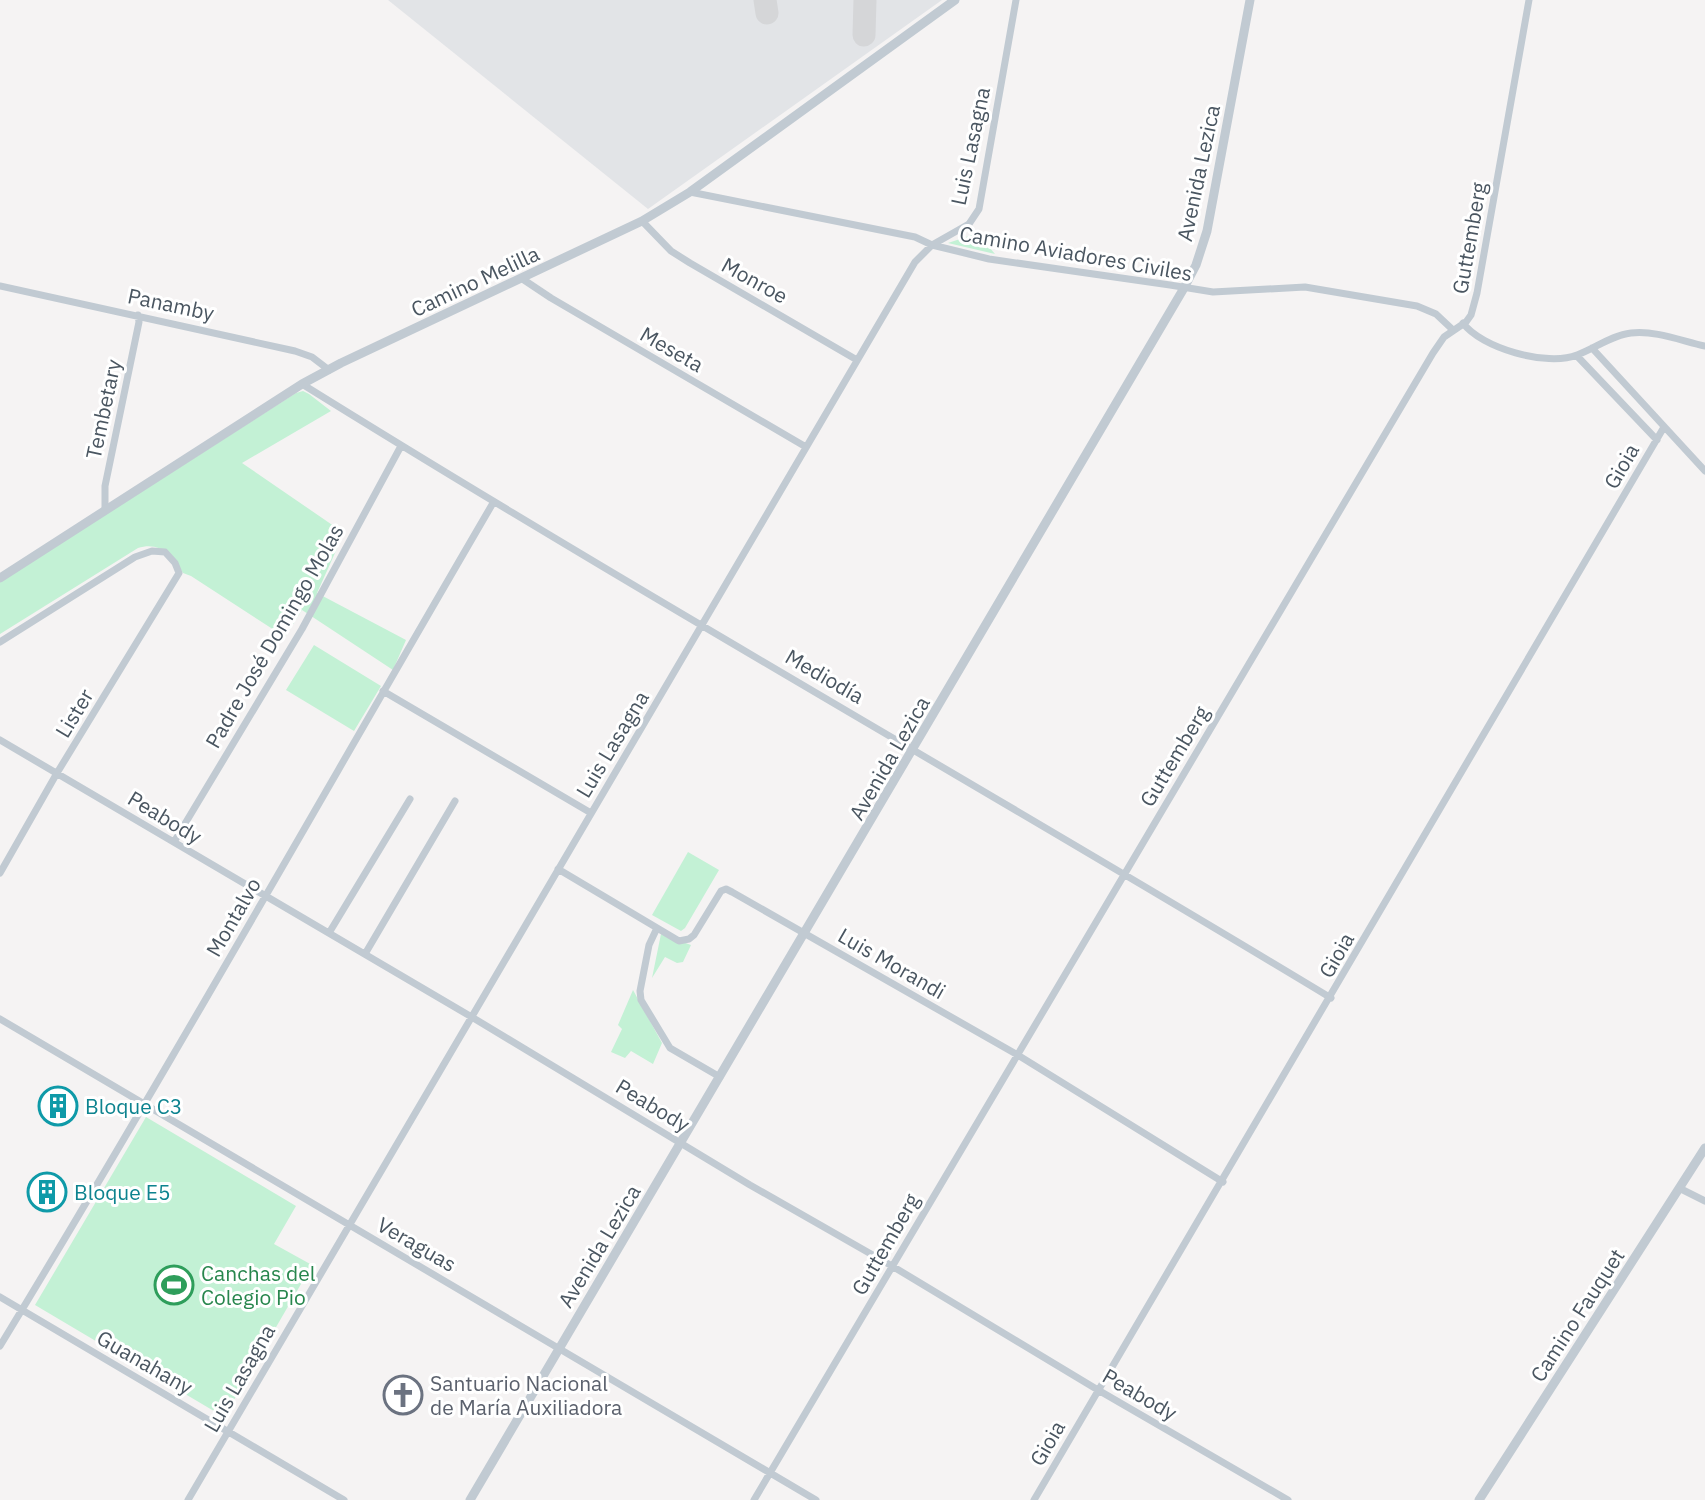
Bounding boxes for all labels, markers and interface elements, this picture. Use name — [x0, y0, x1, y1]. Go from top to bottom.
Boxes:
street label: Luis Lasagna — [944, 84, 996, 208]
street label: Avenida Lezica — [1170, 102, 1226, 244]
street label: Guttemberg — [1445, 180, 1493, 296]
street label: Camino Aviadores Civiles — [957, 219, 1195, 287]
street label: Camino Melilla — [406, 239, 544, 323]
street label: Monroe — [717, 250, 793, 310]
street label: Panamby — [125, 281, 217, 327]
street label: Meseta — [635, 320, 709, 378]
street label: Tembetary — [79, 356, 127, 461]
street label: Gioia — [1597, 438, 1645, 494]
street label: Padre José Domingo Molas — [198, 519, 350, 753]
street label: Mediodía — [781, 642, 869, 710]
street label: Lister — [49, 683, 100, 743]
street label: Luis Lasagna — [569, 685, 655, 803]
street label: Avenida Lezica — [842, 691, 936, 825]
street label: Guttemberg — [1133, 700, 1215, 812]
street label: Peabody — [123, 784, 208, 850]
street label: Montalvo — [199, 872, 267, 962]
street label: Luis Morandi — [833, 921, 951, 1005]
street label: Gioia — [1312, 927, 1360, 983]
street label: Peabody — [611, 1072, 696, 1138]
building icon: Bloque C3 — [37, 1085, 79, 1127]
place label: Bloque C3 — [85, 1092, 182, 1120]
building icon: Bloque E5 — [26, 1171, 68, 1213]
place label: Bloque E5 — [74, 1178, 171, 1206]
street label: Avenida Lezica — [551, 1179, 647, 1313]
street label: Guttemberg — [845, 1188, 925, 1300]
street label: Veraguas — [372, 1210, 462, 1278]
street label: Camino Fauquet — [1523, 1243, 1631, 1387]
place label: Canchas del Colegio Pio — [201, 1259, 316, 1311]
sports icon: Canchas del Colegio Pio — [153, 1264, 195, 1306]
street label: Luis Lasagna — [197, 1319, 281, 1437]
street label: Guanahany — [92, 1323, 198, 1401]
street label: Peabody — [1098, 1361, 1183, 1427]
place label: Santuario Nacional de María Auxiliadora — [430, 1369, 622, 1421]
church icon: Santuario Nacional de María Auxiliadora — [382, 1374, 424, 1416]
street label: Gioia — [1023, 1415, 1071, 1471]

